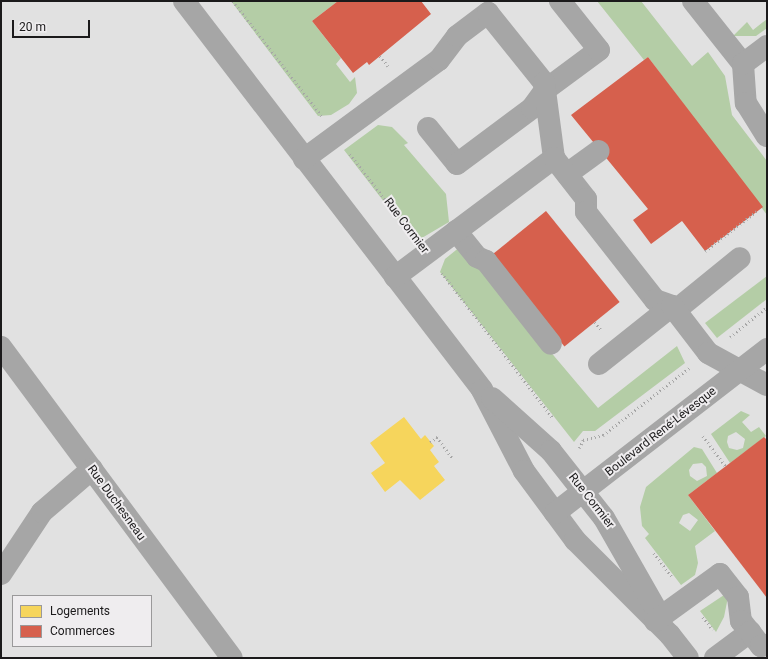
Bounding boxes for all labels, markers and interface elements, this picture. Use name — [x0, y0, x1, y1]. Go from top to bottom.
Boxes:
scale bar — [14, 12, 92, 38]
text: 20 m — [19, 20, 46, 34]
street label: Rue Cormier — [380, 195, 432, 257]
street label: Boulevard René-Lévesque — [603, 384, 719, 480]
street label: Rue Duchesneau — [84, 463, 148, 543]
street label: Rue Cormier — [565, 471, 617, 531]
legend — [12, 595, 152, 647]
text: Logements — [50, 604, 110, 618]
text: Commerces — [50, 624, 115, 638]

